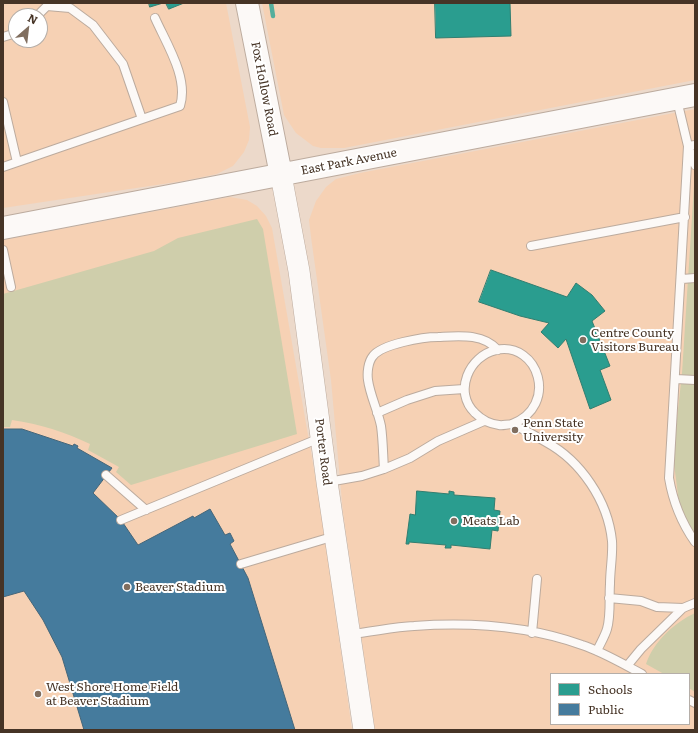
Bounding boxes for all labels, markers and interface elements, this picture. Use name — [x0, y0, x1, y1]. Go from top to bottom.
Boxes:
north arrow — [8, 8, 48, 48]
text: N — [25, 9, 41, 28]
street label: Fox Hollow Road — [248, 40, 280, 138]
street label: East Park Avenue — [300, 146, 398, 178]
place label: Centre County Visitors Bureau — [591, 326, 679, 354]
marker: Centre County Visitors Bureau — [578, 335, 588, 345]
place label: Penn State University — [523, 416, 583, 444]
street label: Porter Road — [312, 417, 334, 487]
marker: Penn State University — [510, 425, 520, 435]
place label: Meats Lab — [462, 514, 520, 528]
marker: Meats Lab — [449, 516, 459, 526]
place label: Beaver Stadium — [135, 580, 225, 594]
marker: Beaver Stadium — [122, 582, 132, 592]
legend — [550, 673, 690, 725]
place label: West Shore Home Field at Beaver Stadium — [46, 680, 178, 708]
text: Schools — [588, 680, 632, 698]
marker: West Shore Home Field at Beaver Stadium — [33, 689, 43, 699]
text: Public — [588, 700, 624, 718]

